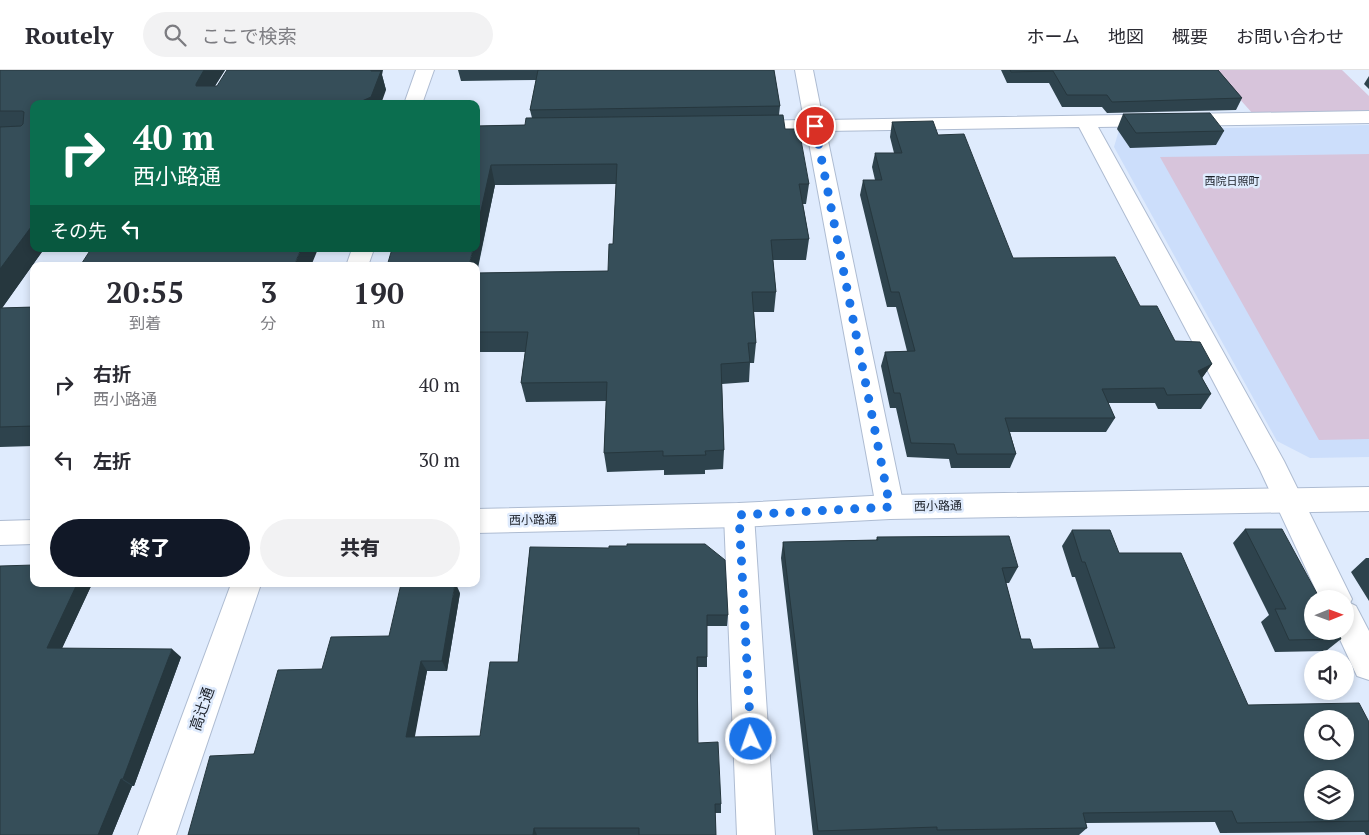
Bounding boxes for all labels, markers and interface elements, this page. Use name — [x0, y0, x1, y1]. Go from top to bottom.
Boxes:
search box — [143, 12, 493, 57]
text: Routely — [25, 19, 113, 51]
icon: search — [161, 21, 189, 49]
text: ここで検索 — [201, 23, 296, 48]
text: ホーム — [1027, 24, 1080, 48]
text: 地図 — [1108, 24, 1144, 48]
text: 概要 — [1172, 24, 1208, 48]
text: お問い合わせ — [1236, 24, 1344, 48]
pin — [794, 105, 836, 147]
icon: arrive — [801, 112, 829, 140]
text: 40 m — [133, 114, 214, 160]
icon: right — [50, 120, 115, 185]
text: 西小路通 — [133, 161, 221, 190]
district label: 西院日照町 — [1205, 174, 1260, 188]
icon: left — [117, 215, 145, 243]
text: その先 — [50, 218, 107, 243]
text: 20:55 — [106, 272, 184, 312]
text: 3 — [260, 272, 277, 312]
text: 190 — [353, 273, 404, 313]
text: m — [372, 311, 385, 333]
text: 到着 — [129, 312, 161, 334]
text: 分 — [261, 312, 277, 334]
text: 右折 — [93, 361, 131, 386]
icon: right — [50, 371, 78, 399]
text: 40 m — [419, 372, 460, 397]
text: 西小路通 — [93, 388, 157, 410]
icon: left — [50, 446, 78, 474]
text: 30 m — [419, 447, 460, 472]
text: 左折 — [93, 448, 131, 473]
street label: 西小路通 — [914, 498, 962, 513]
street label: 西小路通 — [509, 512, 557, 527]
button: 終了 — [50, 519, 250, 577]
button: 共有 — [260, 519, 460, 577]
north arrow — [1304, 590, 1354, 640]
map controls — [1304, 590, 1354, 820]
button: sound — [1304, 650, 1354, 700]
street label: 高辻通 — [184, 684, 218, 733]
button: search — [1304, 710, 1354, 760]
position arrow — [724, 712, 776, 764]
button: layers — [1304, 770, 1354, 820]

